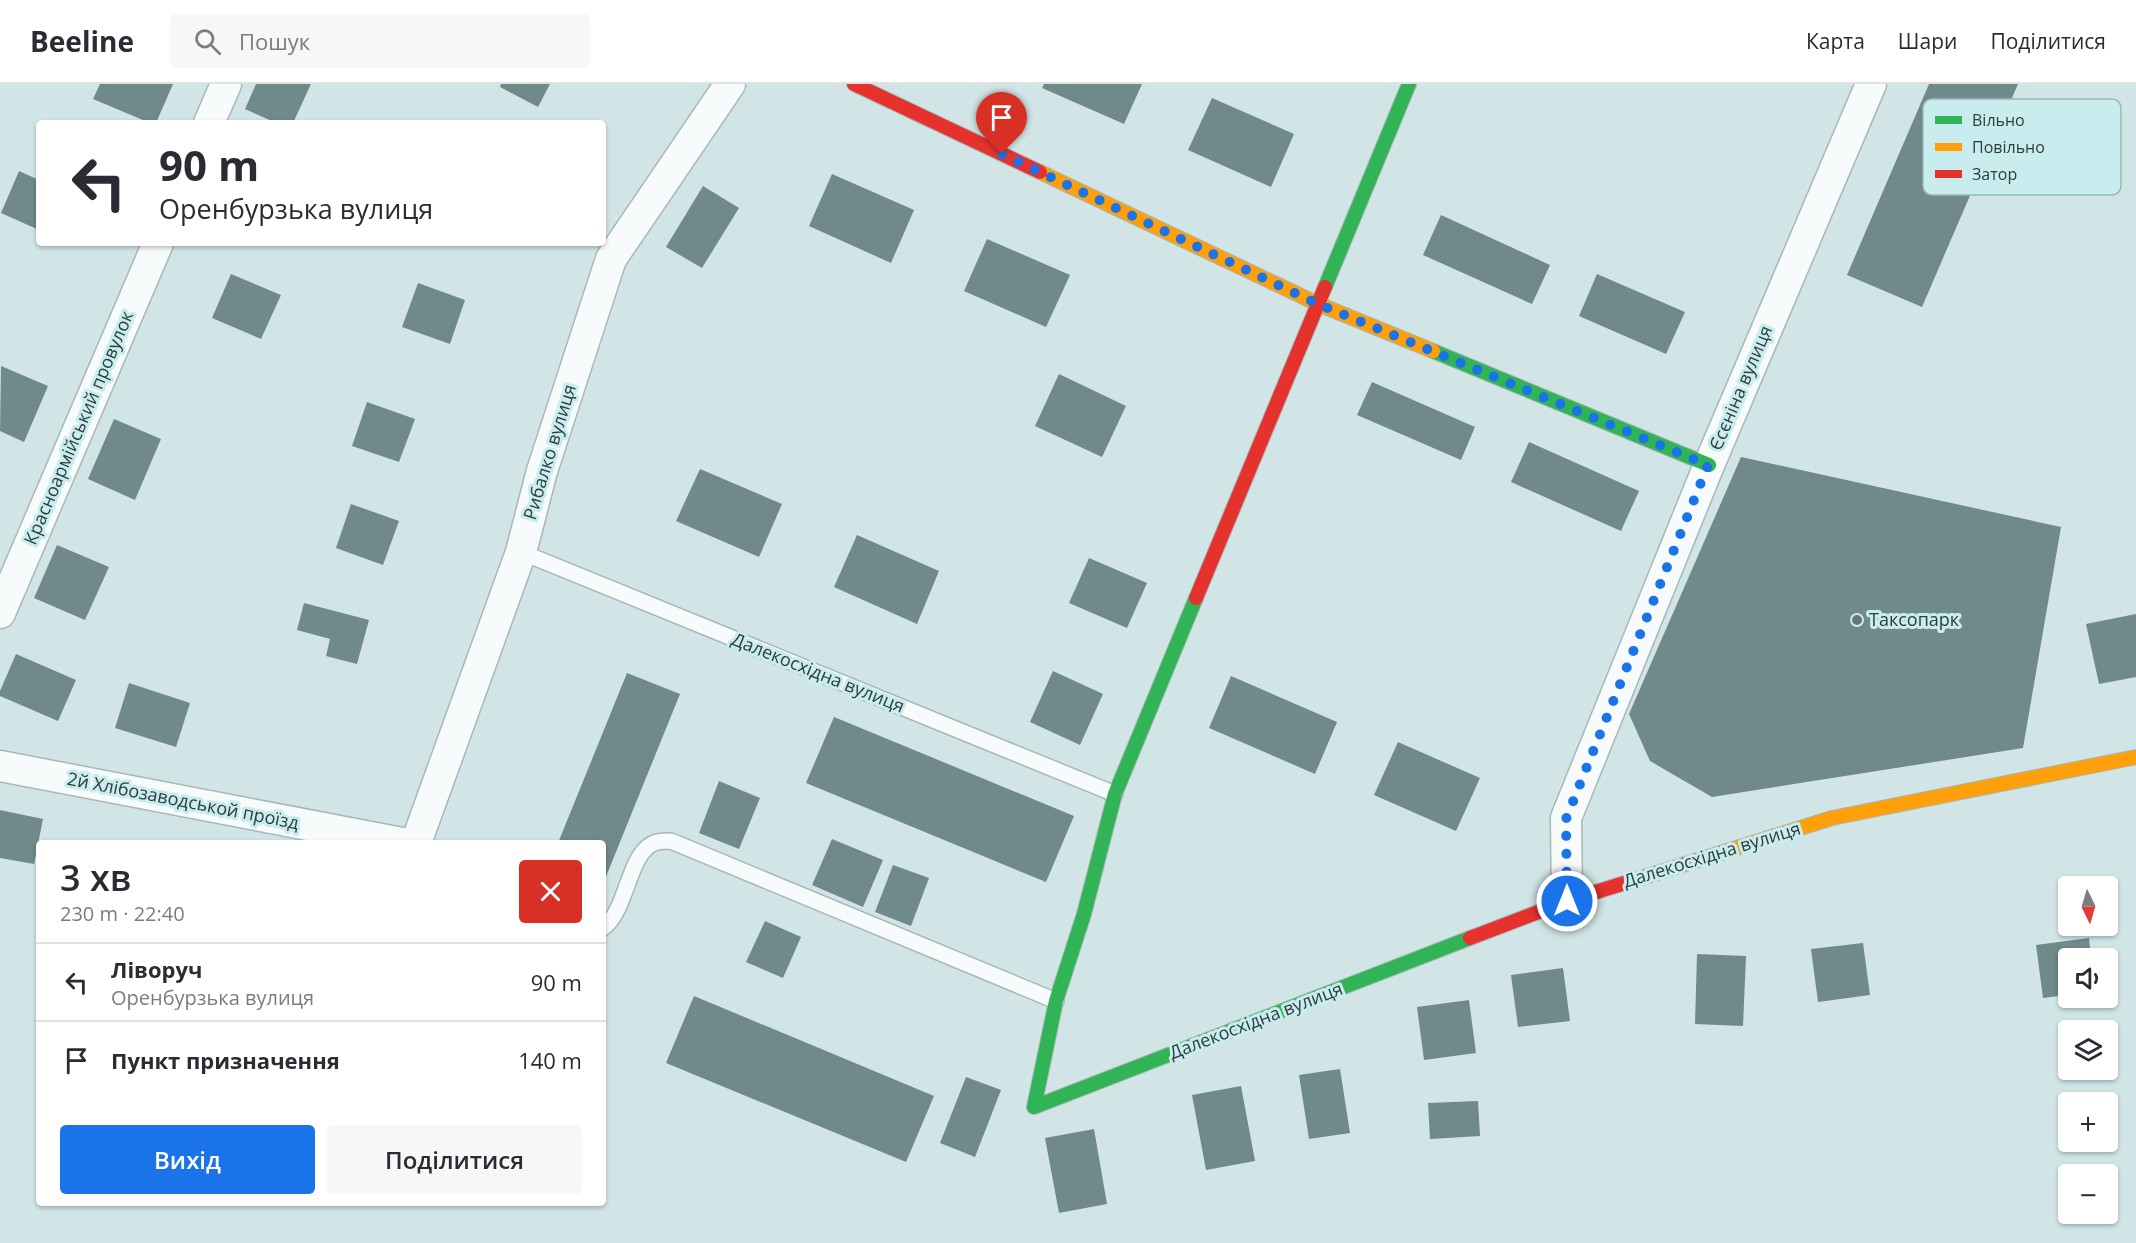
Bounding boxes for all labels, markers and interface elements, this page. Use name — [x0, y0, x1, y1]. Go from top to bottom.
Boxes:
search box — [170, 14, 590, 68]
text: Beeline — [30, 22, 134, 60]
icon: search — [191, 25, 224, 58]
text: Пошук — [239, 26, 310, 56]
text: Карта — [1806, 27, 1865, 55]
text: Шари — [1898, 27, 1957, 55]
text: Поділитися — [1990, 27, 2106, 55]
pin — [976, 92, 1027, 154]
legend — [1923, 99, 2121, 195]
icon: arrive — [985, 101, 1018, 134]
text: Вільно — [1972, 109, 2025, 131]
text: 90 m — [159, 136, 259, 193]
text: Повільно — [1972, 136, 2045, 158]
icon: left — [60, 144, 138, 222]
text: Затор — [1972, 163, 2017, 185]
text: Оренбурзька вулиця — [159, 190, 433, 227]
street label: Красноармійський провулок — [18, 306, 139, 548]
street label: Єсєніна вулиця — [1703, 322, 1777, 454]
street label: Рибалко вулиця — [517, 381, 581, 522]
place label: Таксопарк — [1869, 607, 1960, 631]
marker: Таксопарк — [1850, 613, 1864, 627]
street label: Далекосхідна вулиця — [728, 626, 908, 718]
street label: 2й Хлібозаводськой проїзд — [65, 766, 301, 834]
street label: Далекосхідна вулиця — [1620, 816, 1803, 892]
text: 3 хв — [60, 853, 131, 902]
button: close — [519, 860, 582, 923]
position arrow — [1535, 869, 1599, 933]
north arrow — [2058, 876, 2118, 936]
map controls — [2058, 876, 2118, 1224]
text: 230 m · 22:40 — [60, 900, 185, 927]
button: sound — [2058, 948, 2118, 1008]
text: Ліворуч — [111, 954, 202, 984]
icon: left — [60, 966, 93, 999]
text: 90 m — [531, 967, 582, 997]
street label: Далекосхідна вулиця — [1165, 976, 1346, 1064]
text: Оренбурзька вулиця — [111, 984, 314, 1011]
button: layers — [2058, 1020, 2118, 1080]
icon: arrive — [60, 1044, 93, 1077]
text: Пункт призначення — [111, 1045, 340, 1075]
text: 140 m — [518, 1045, 582, 1075]
button: + — [2058, 1092, 2118, 1152]
button: Вихід — [60, 1125, 315, 1194]
button: Поділитися — [327, 1125, 582, 1194]
button: − — [2058, 1164, 2118, 1224]

